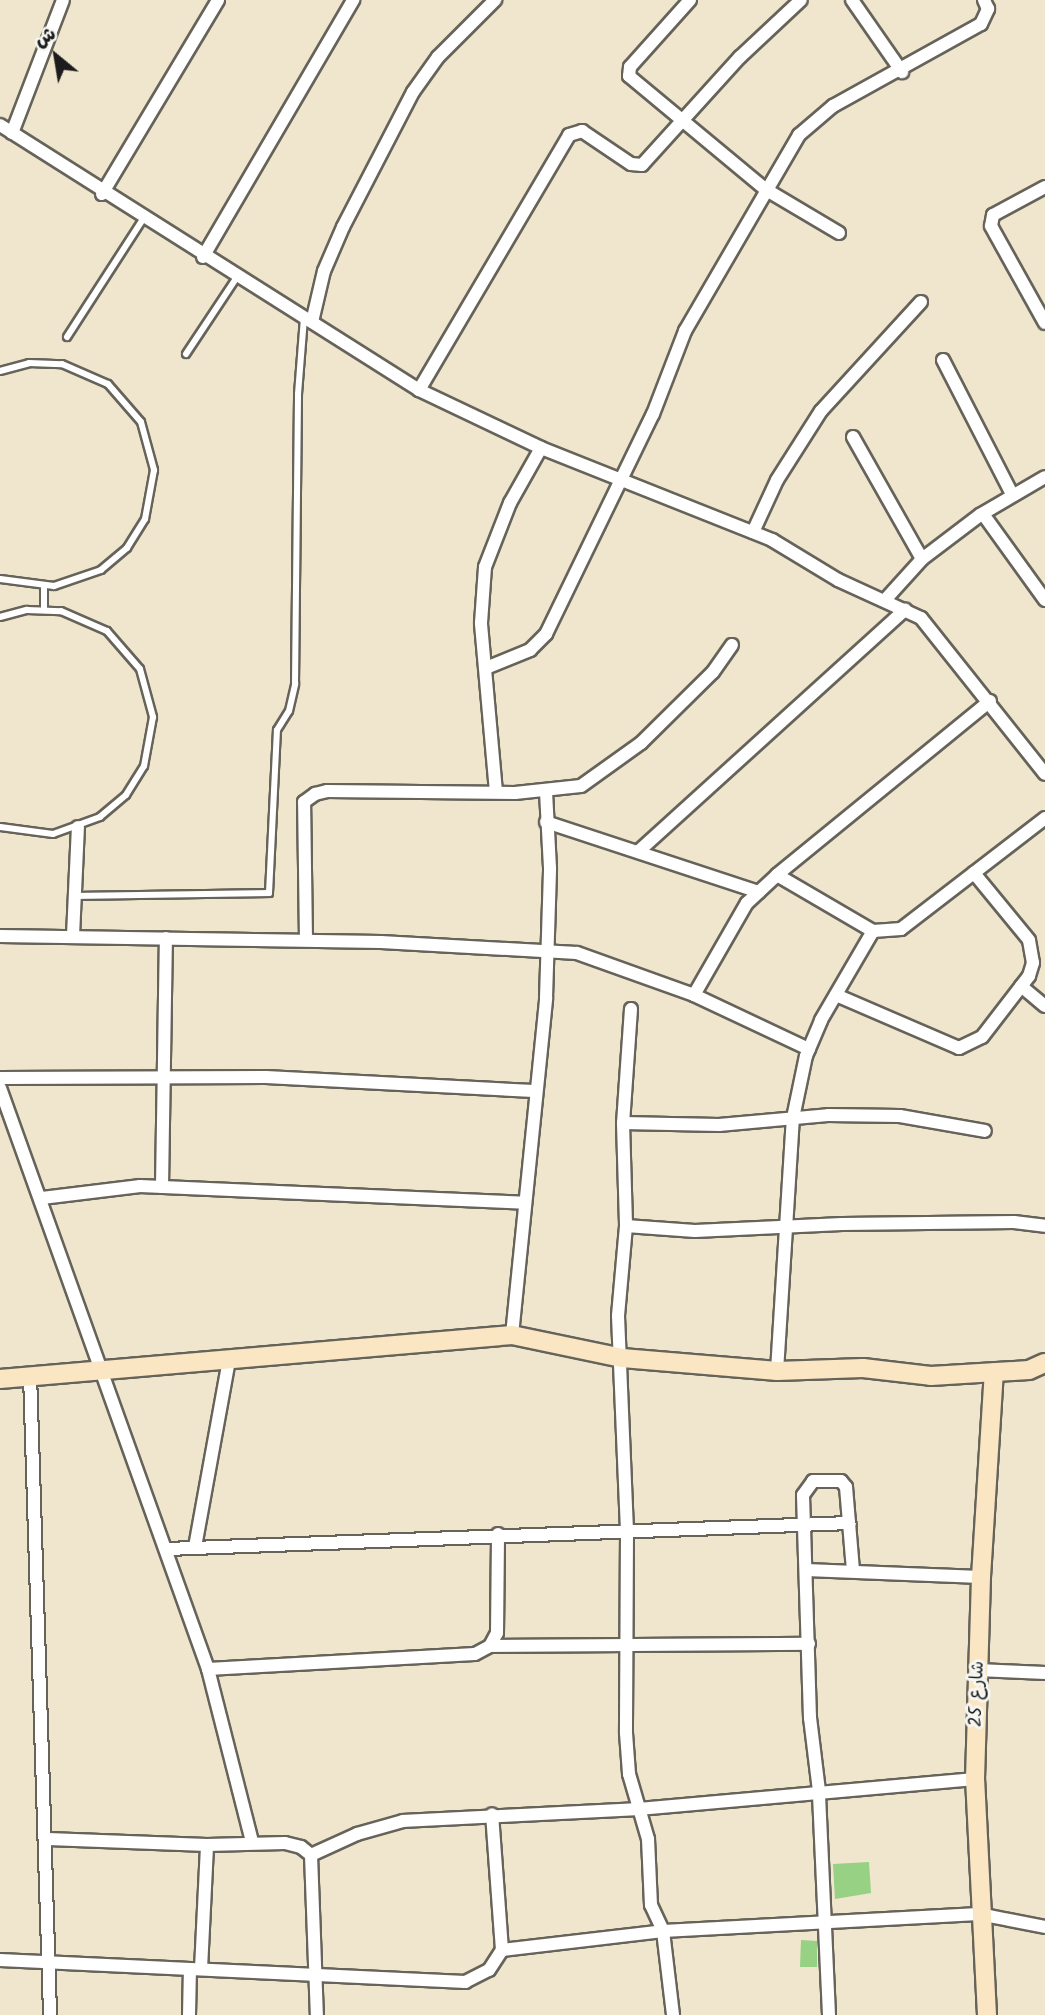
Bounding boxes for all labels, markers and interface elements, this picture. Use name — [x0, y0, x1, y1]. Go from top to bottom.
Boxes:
text: ش — [29, 20, 62, 56]
north arrow — [21, 21, 91, 91]
street label: شارع 25 — [966, 1660, 990, 1728]

